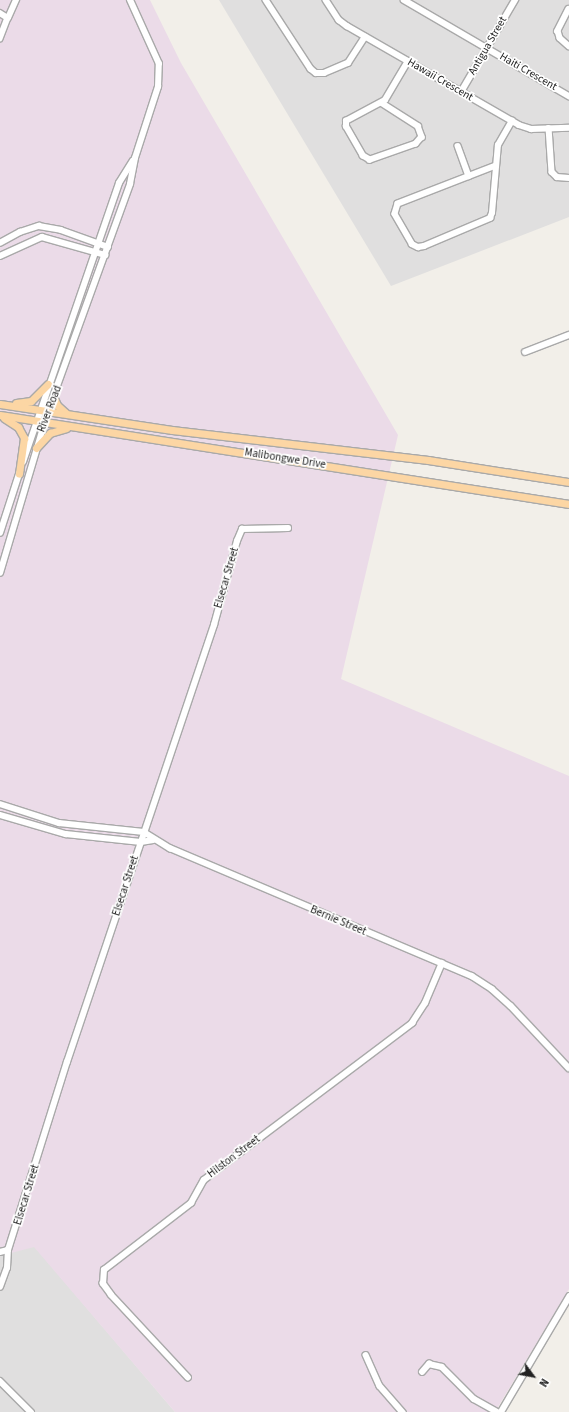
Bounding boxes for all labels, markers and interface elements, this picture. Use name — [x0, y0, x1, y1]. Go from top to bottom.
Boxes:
street label: Antigua Street — [466, 14, 510, 78]
street label: Haiti Crescent — [497, 50, 559, 94]
street label: Hawaii Crescent — [405, 56, 475, 104]
street label: River Road — [35, 384, 65, 434]
street label: Malibongwe Drive — [243, 446, 327, 472]
street label: Elsecar Street — [212, 546, 242, 610]
street label: Elsecar Street — [110, 854, 142, 918]
street label: Bernie Street — [308, 903, 368, 939]
street label: Hilston Street — [205, 1133, 263, 1181]
street label: Elsecar Street — [12, 1163, 42, 1227]
north arrow — [513, 1356, 553, 1396]
text: N — [535, 1376, 552, 1390]

